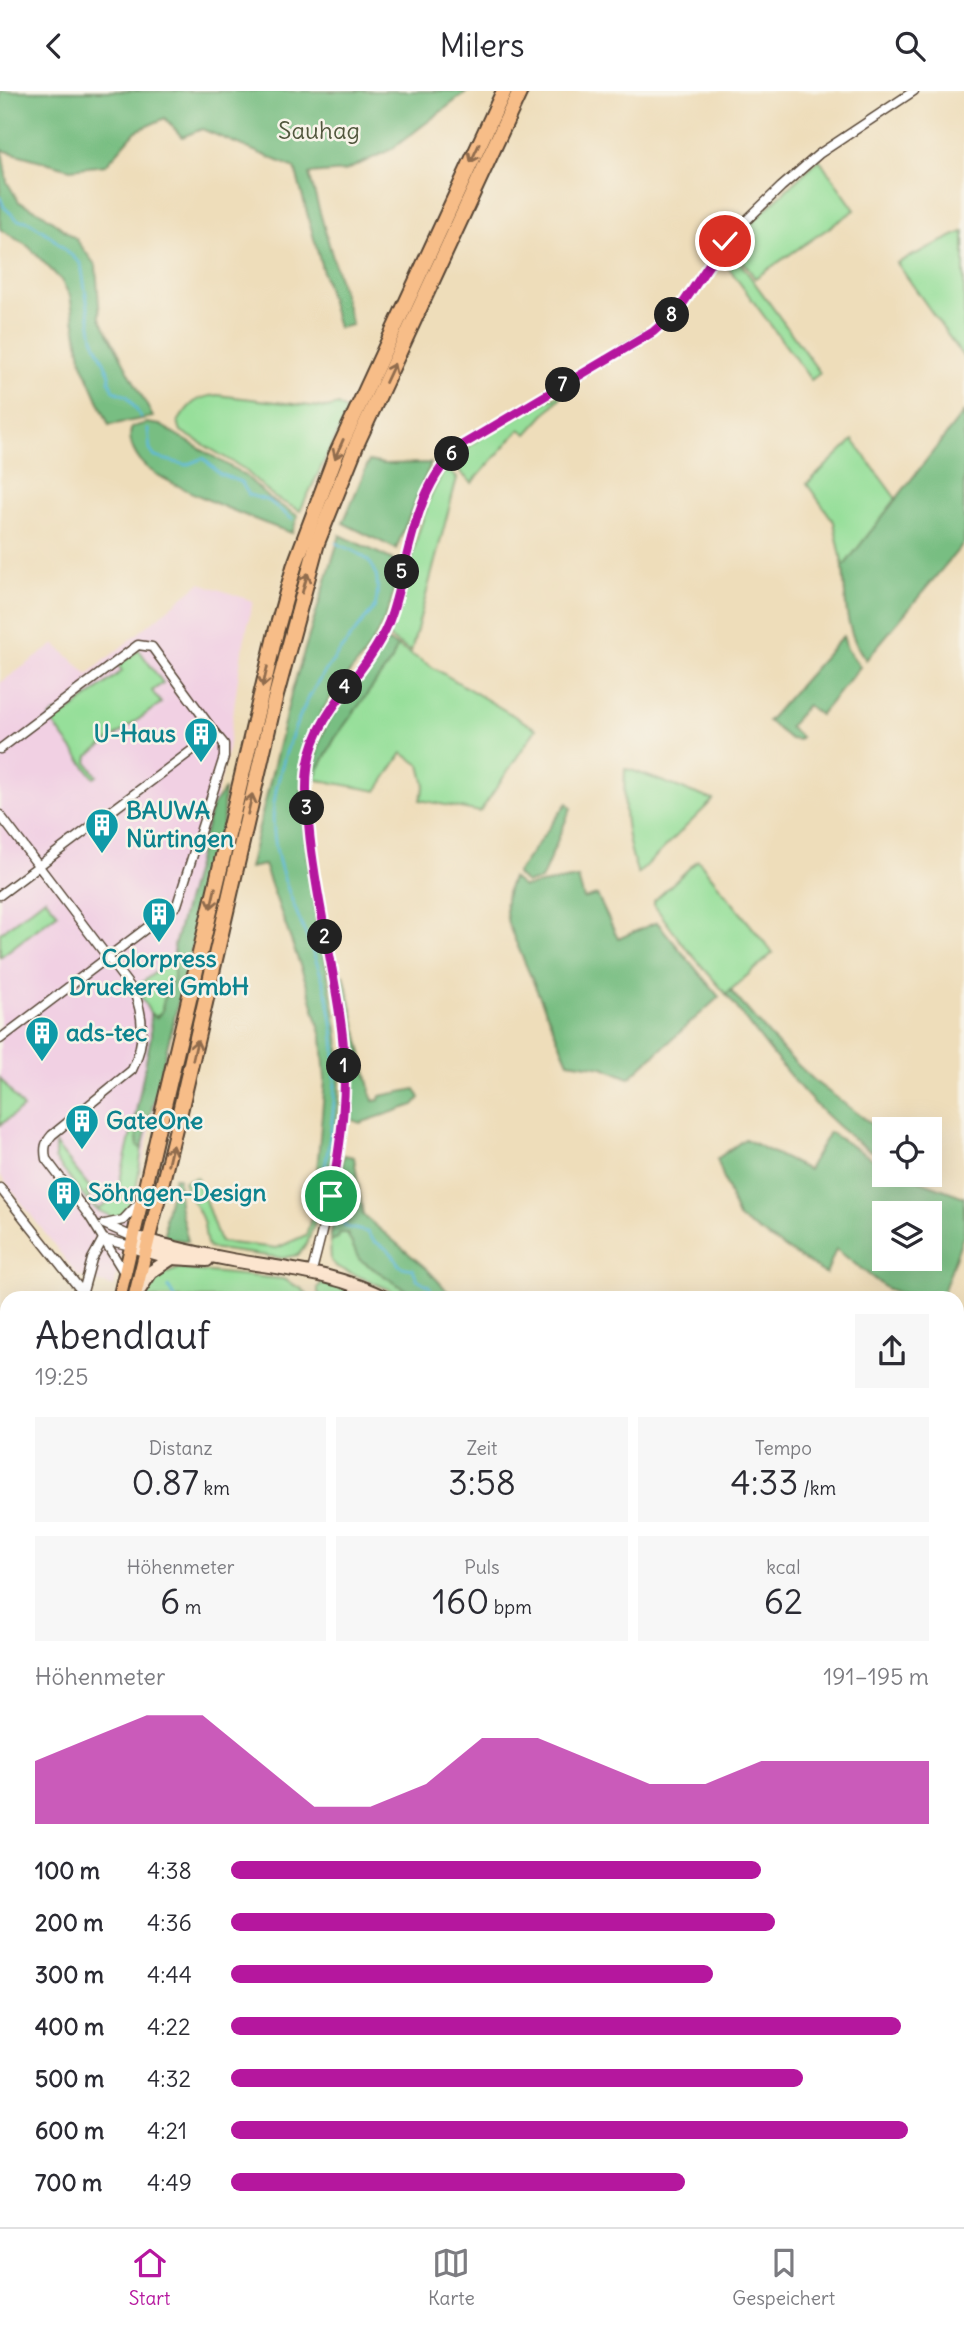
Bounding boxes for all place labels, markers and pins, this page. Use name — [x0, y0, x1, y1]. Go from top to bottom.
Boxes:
pin — [695, 211, 755, 271]
pin: 8 — [654, 297, 690, 333]
pin: 7 — [546, 367, 580, 403]
pin: 6 — [434, 437, 470, 471]
pin: 5 — [384, 554, 420, 589]
pin: 4 — [328, 669, 362, 705]
building icon: U-Haus — [182, 715, 220, 764]
place label: U-Haus — [94, 718, 176, 748]
pin: 3 — [290, 791, 324, 825]
place label: BAUWA Nürtingen — [126, 795, 234, 853]
building icon: BAUWA Nürtingen — [83, 806, 121, 855]
building icon: Colorpress Druckerei GmbH — [140, 895, 178, 944]
pin: 2 — [308, 919, 342, 955]
place label: Colorpress Druckerei GmbH — [69, 943, 249, 1001]
building icon: ads-tec — [23, 1014, 61, 1063]
place label: ads-tec — [66, 1017, 147, 1047]
pin: 1 — [326, 1049, 362, 1083]
building icon: GateOne — [63, 1102, 101, 1151]
place label: GateOne — [106, 1105, 203, 1135]
pin — [301, 1166, 361, 1226]
building icon: Söhngen-Design — [45, 1174, 83, 1223]
place label: Söhngen-Design — [88, 1177, 266, 1207]

